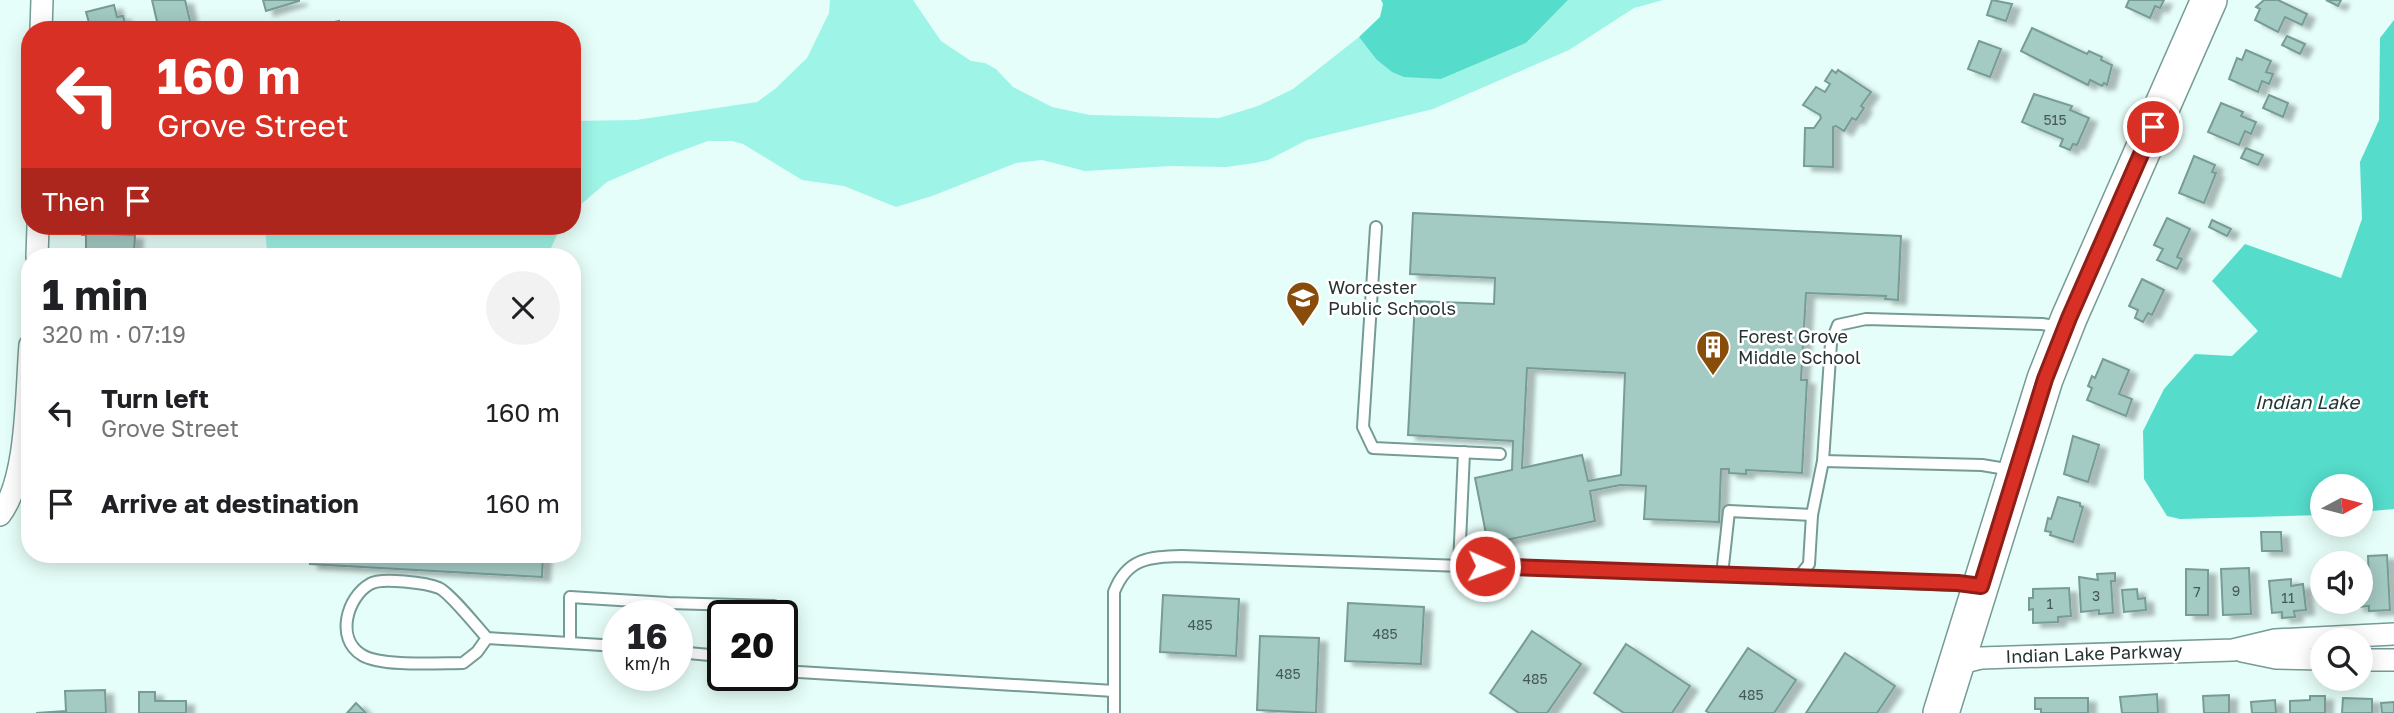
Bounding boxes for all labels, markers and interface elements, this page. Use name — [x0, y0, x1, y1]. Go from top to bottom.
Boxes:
text: 160 m — [157, 46, 300, 105]
icon: left — [42, 49, 133, 140]
pin — [2123, 97, 2183, 157]
text: Grove Street — [157, 106, 349, 144]
icon: arrive — [2134, 108, 2172, 146]
house number: 515 — [2043, 111, 2067, 128]
icon: arrive — [119, 182, 157, 220]
text: Then — [42, 186, 105, 217]
text: 1 min — [42, 269, 148, 319]
button: close — [486, 271, 560, 345]
place label: Worcester Public Schools — [1328, 276, 1456, 319]
school or university icon: Worcester Public Schools — [1284, 279, 1322, 328]
text: 320 m · 07:19 — [42, 320, 186, 348]
place label: Forest Grove Middle School — [1738, 325, 1861, 368]
building icon: Forest Grove Middle School — [1694, 328, 1732, 377]
text: Turn left — [101, 383, 209, 414]
water label: Indian Lake — [2255, 390, 2361, 413]
icon: left — [42, 394, 80, 432]
text: 160 m — [486, 397, 560, 428]
text: Grove Street — [101, 414, 239, 442]
north arrow — [2310, 474, 2373, 537]
map controls — [2310, 474, 2373, 691]
icon: arrive — [42, 485, 80, 523]
text: Arrive at destination — [101, 488, 359, 519]
text: 160 m — [486, 488, 560, 519]
position arrow — [1448, 529, 1522, 603]
button: sound — [2310, 551, 2373, 614]
house number: 9 — [2232, 582, 2240, 599]
house number: 7 — [2193, 583, 2201, 600]
house number: 3 — [2092, 587, 2100, 604]
house number: 11 — [2281, 589, 2295, 606]
house number: 1 — [2047, 595, 2054, 612]
speed limit sign: 20 — [707, 600, 798, 691]
text: 16 — [627, 615, 668, 657]
house number: 485 — [1187, 616, 1213, 633]
house number: 485 — [1372, 625, 1398, 642]
button: search — [2310, 628, 2373, 691]
street label: Indian Lake Parkway — [2005, 639, 2183, 667]
text: km/h — [625, 652, 670, 674]
house number: 485 — [1275, 665, 1301, 682]
house number: 485 — [1522, 670, 1548, 687]
house number: 485 — [1738, 686, 1764, 703]

